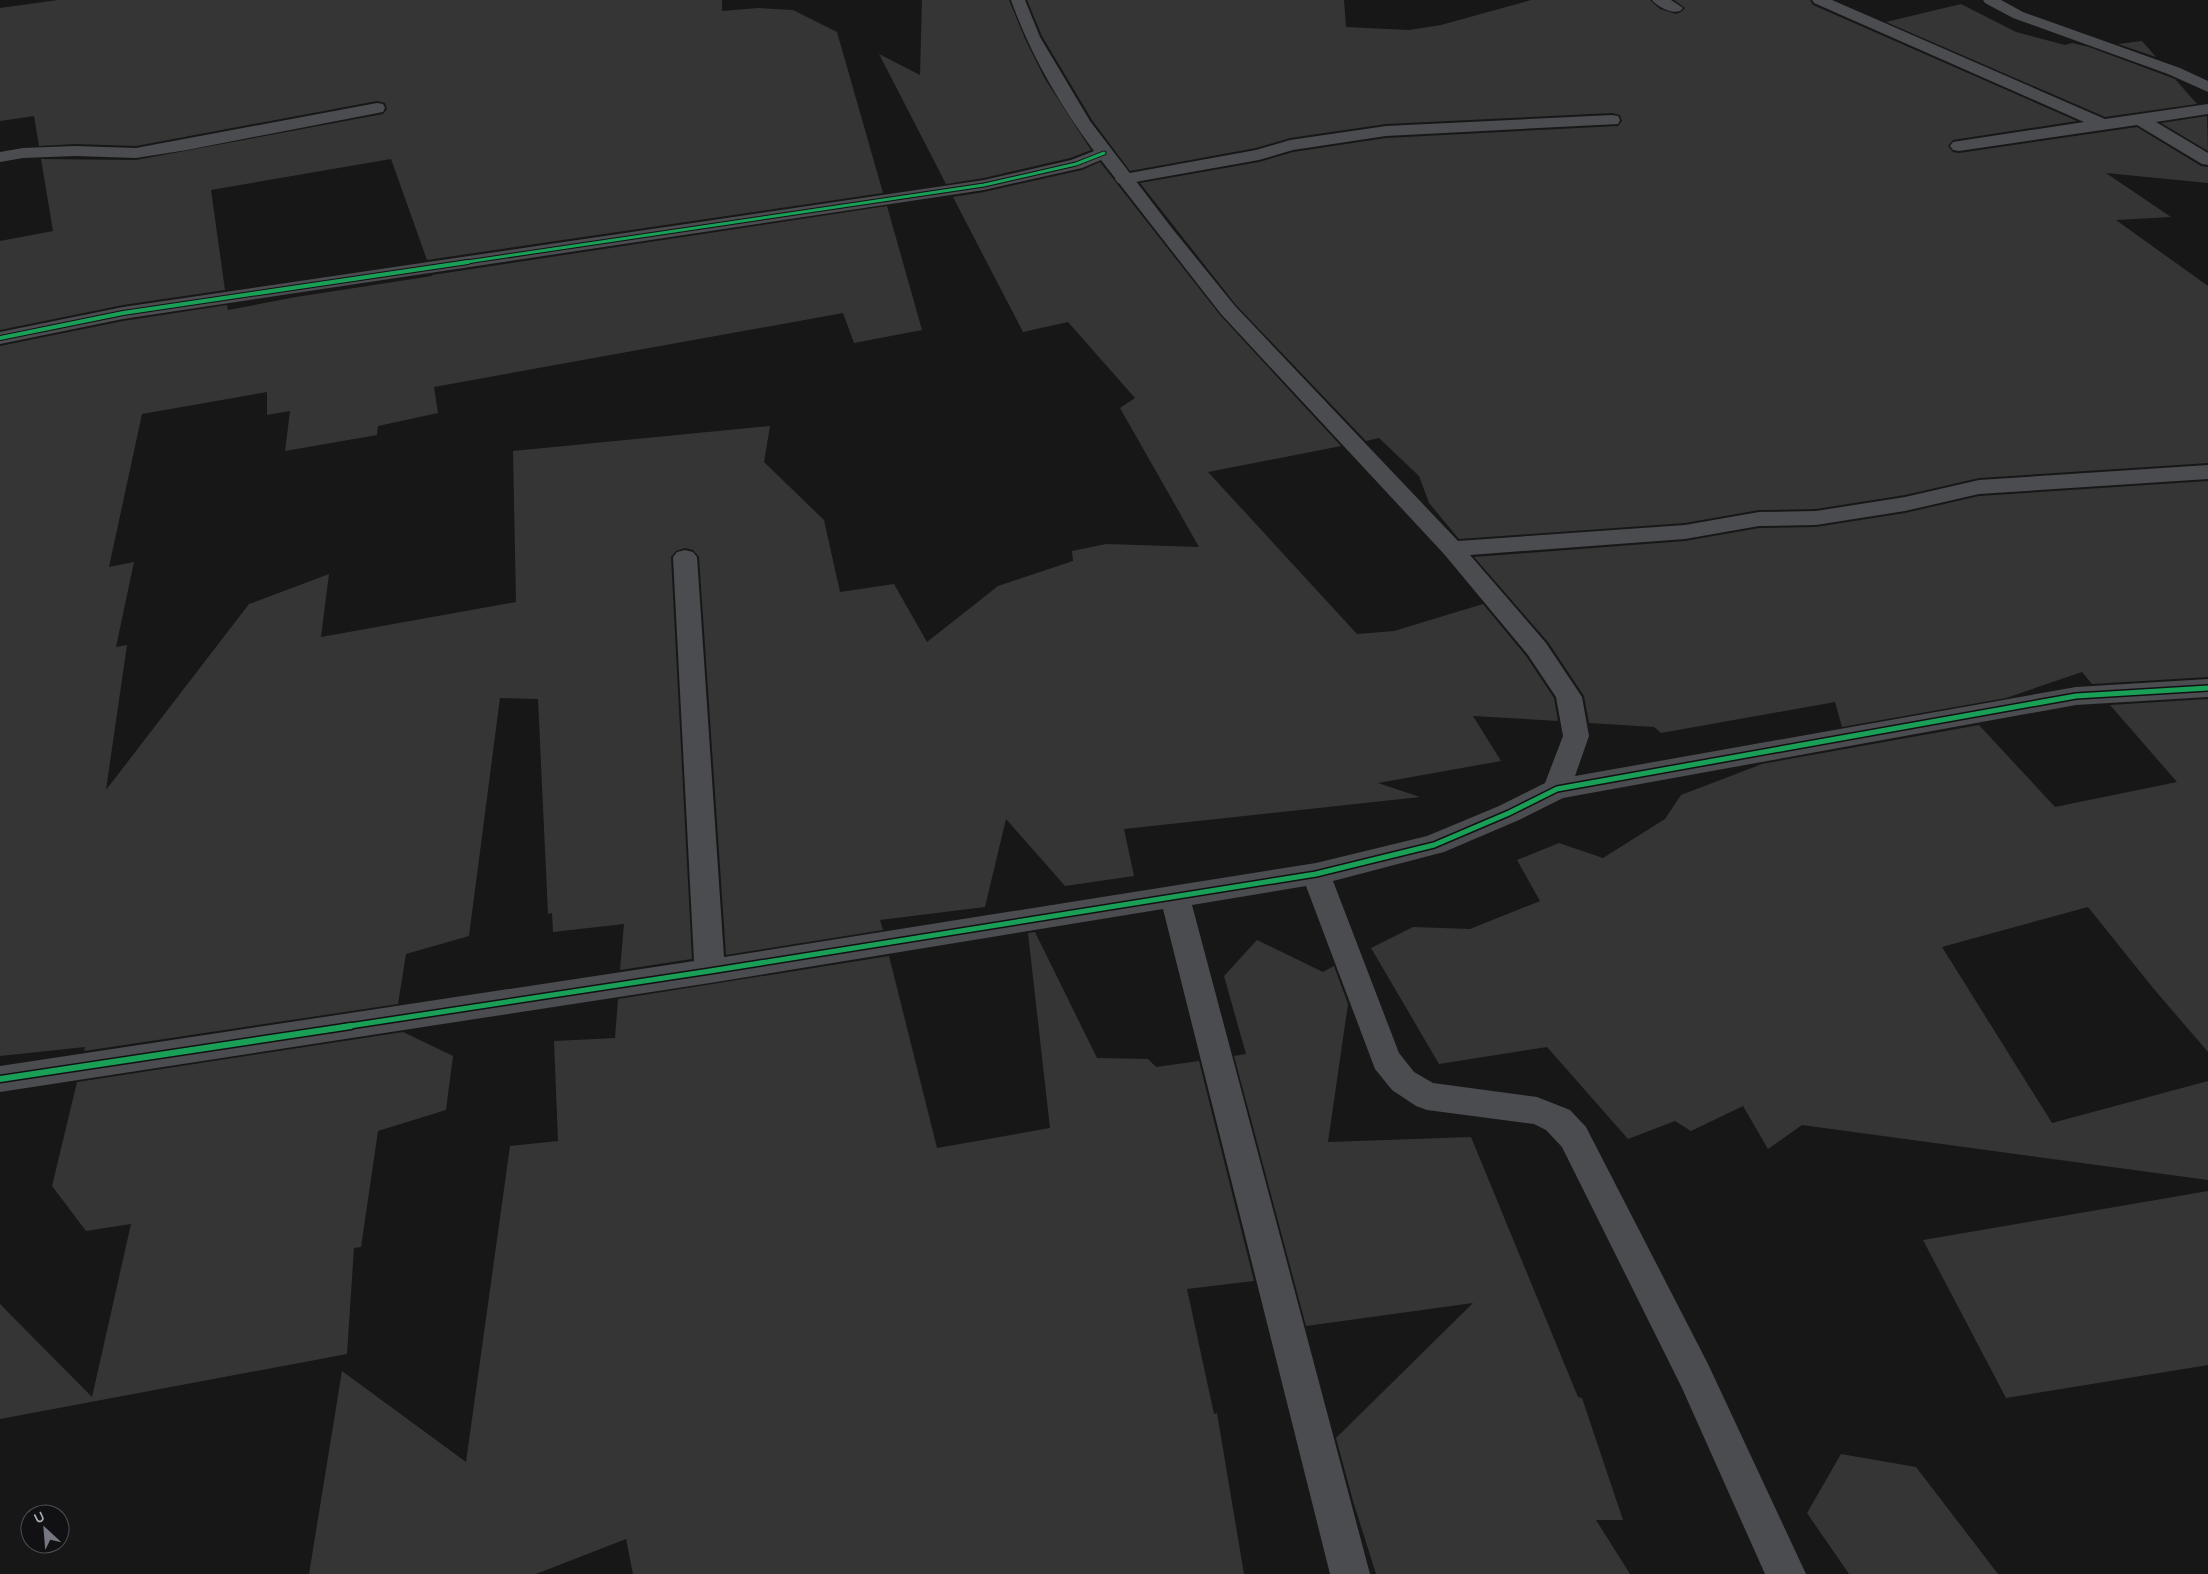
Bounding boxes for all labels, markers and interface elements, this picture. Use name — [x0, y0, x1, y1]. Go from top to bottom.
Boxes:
north arrow — [20, 1504, 70, 1554]
text: U — [31, 1507, 48, 1528]

